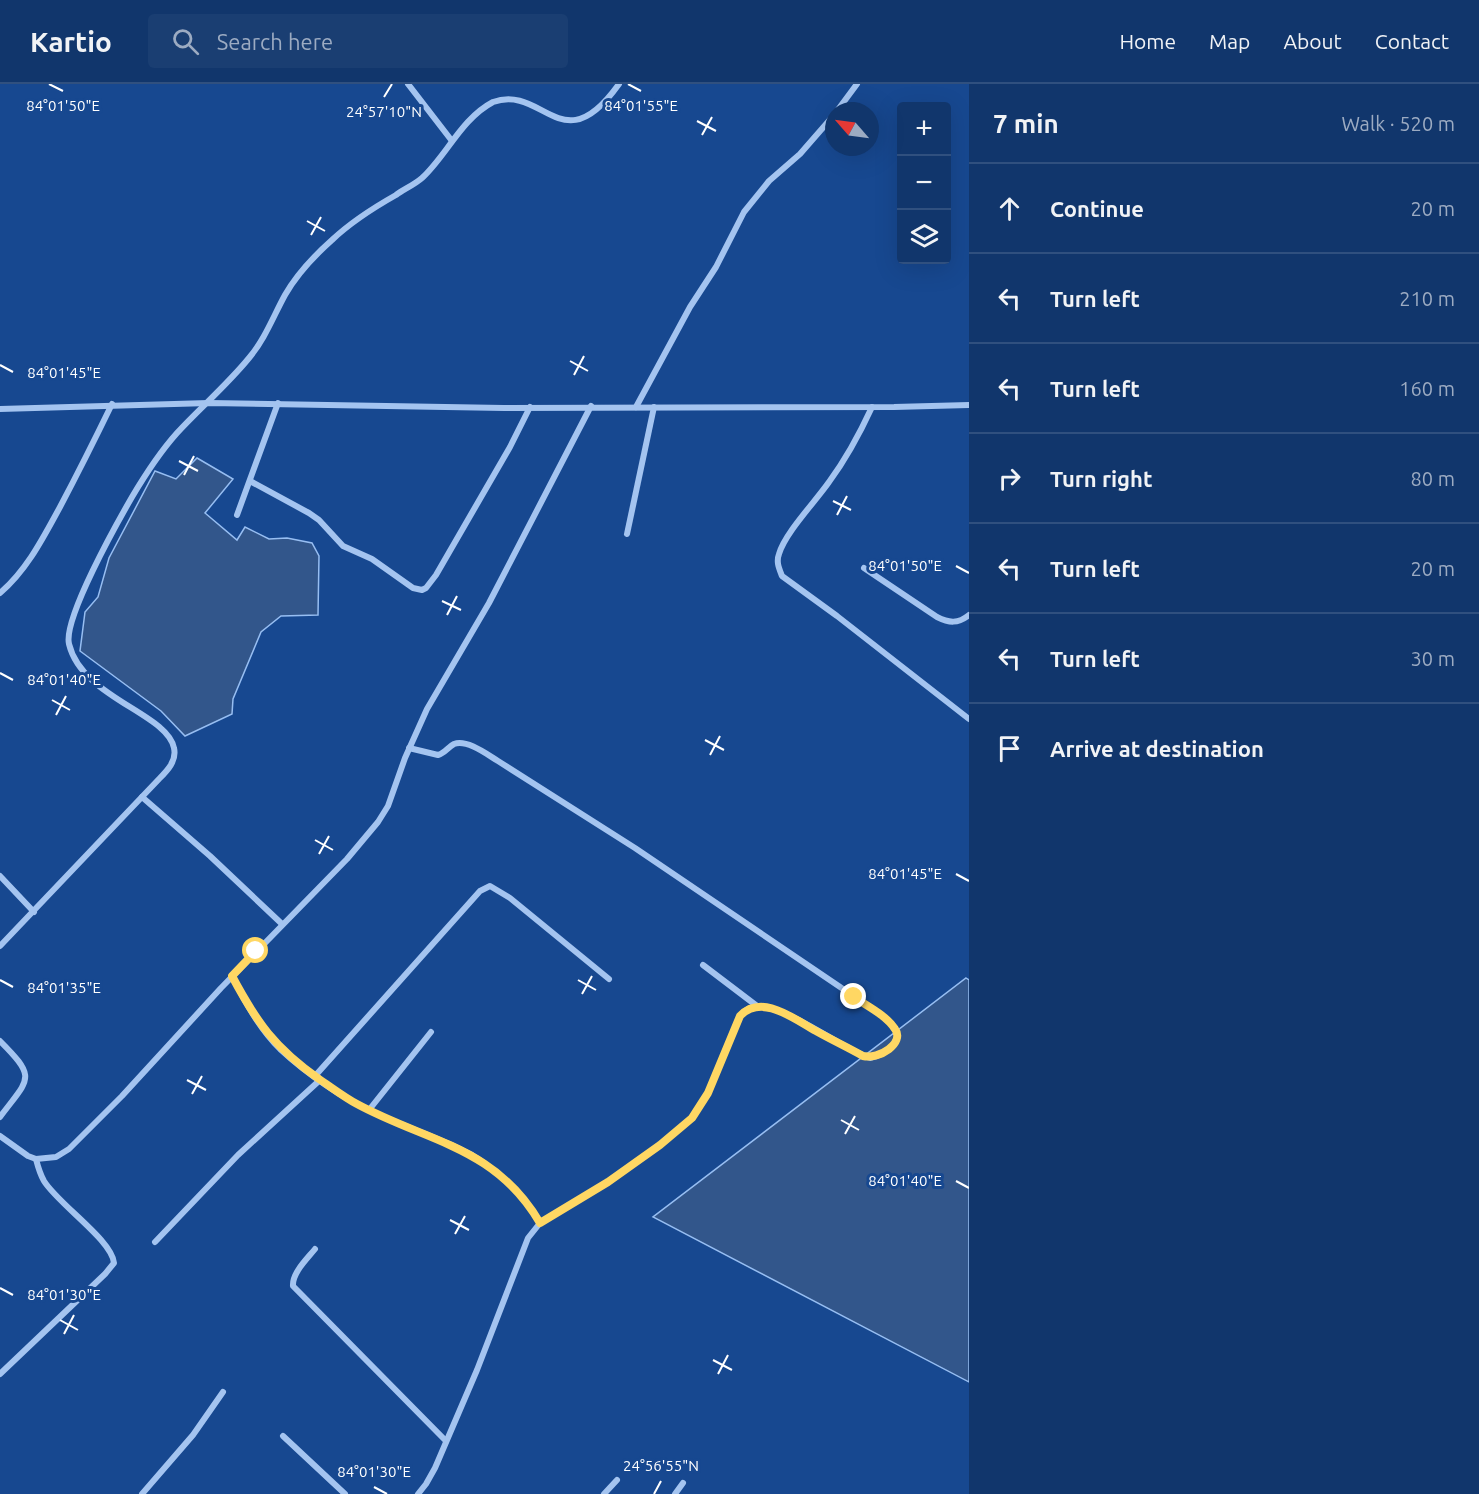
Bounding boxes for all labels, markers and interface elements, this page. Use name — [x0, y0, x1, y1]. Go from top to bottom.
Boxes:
search box — [148, 14, 568, 68]
icon: search — [169, 25, 202, 58]
text: Kartio — [30, 26, 112, 57]
text: Search here — [217, 29, 333, 54]
text: Home — [1119, 29, 1176, 53]
text: Map — [1209, 29, 1250, 53]
text: About — [1283, 29, 1342, 53]
text: Contact — [1375, 29, 1449, 53]
text: 84°01'50"E — [26, 97, 100, 114]
text: 84°01'55"E — [604, 97, 678, 114]
north arrow — [825, 102, 879, 156]
map controls — [897, 102, 951, 264]
button: + — [897, 102, 951, 156]
text: 24°57'10"N — [346, 103, 422, 120]
text: 7 min — [993, 109, 1059, 138]
text: Walk · 520 m — [1342, 112, 1455, 135]
button: − — [897, 156, 951, 210]
icon: ahead — [993, 192, 1026, 225]
text: Continue — [1050, 196, 1144, 221]
text: 20 m — [1411, 197, 1455, 220]
button: layers — [897, 210, 951, 264]
icon: left — [993, 282, 1026, 315]
text: Turn left — [1050, 286, 1140, 311]
text: 210 m — [1399, 287, 1455, 310]
text: 84°01'45"E — [27, 364, 101, 381]
icon: left — [993, 372, 1026, 405]
text: Turn left — [1050, 376, 1140, 401]
text: 160 m — [1399, 377, 1455, 400]
icon: right — [993, 462, 1026, 495]
text: Turn right — [1050, 466, 1152, 491]
text: 80 m — [1411, 467, 1455, 490]
icon: left — [993, 552, 1026, 585]
text: Turn left — [1050, 556, 1140, 581]
text: 84°01'50"E — [868, 557, 942, 574]
text: 20 m — [1411, 557, 1455, 580]
icon: left — [993, 642, 1026, 675]
text: Turn left — [1050, 646, 1140, 671]
text: 30 m — [1411, 647, 1455, 670]
text: 84°01'40"E — [27, 671, 101, 688]
icon: arrive — [993, 732, 1026, 765]
text: Arrive at destination — [1050, 736, 1264, 761]
text: 84°01'45"E — [868, 865, 942, 882]
route start — [242, 937, 268, 963]
text: 84°01'35"E — [27, 979, 101, 996]
route end — [840, 983, 866, 1009]
text: 84°01'40"E — [868, 1172, 942, 1189]
text: 84°01'30"E — [27, 1286, 101, 1303]
text: 24°56'55"N — [623, 1457, 699, 1474]
text: 84°01'30"E — [337, 1463, 411, 1480]

